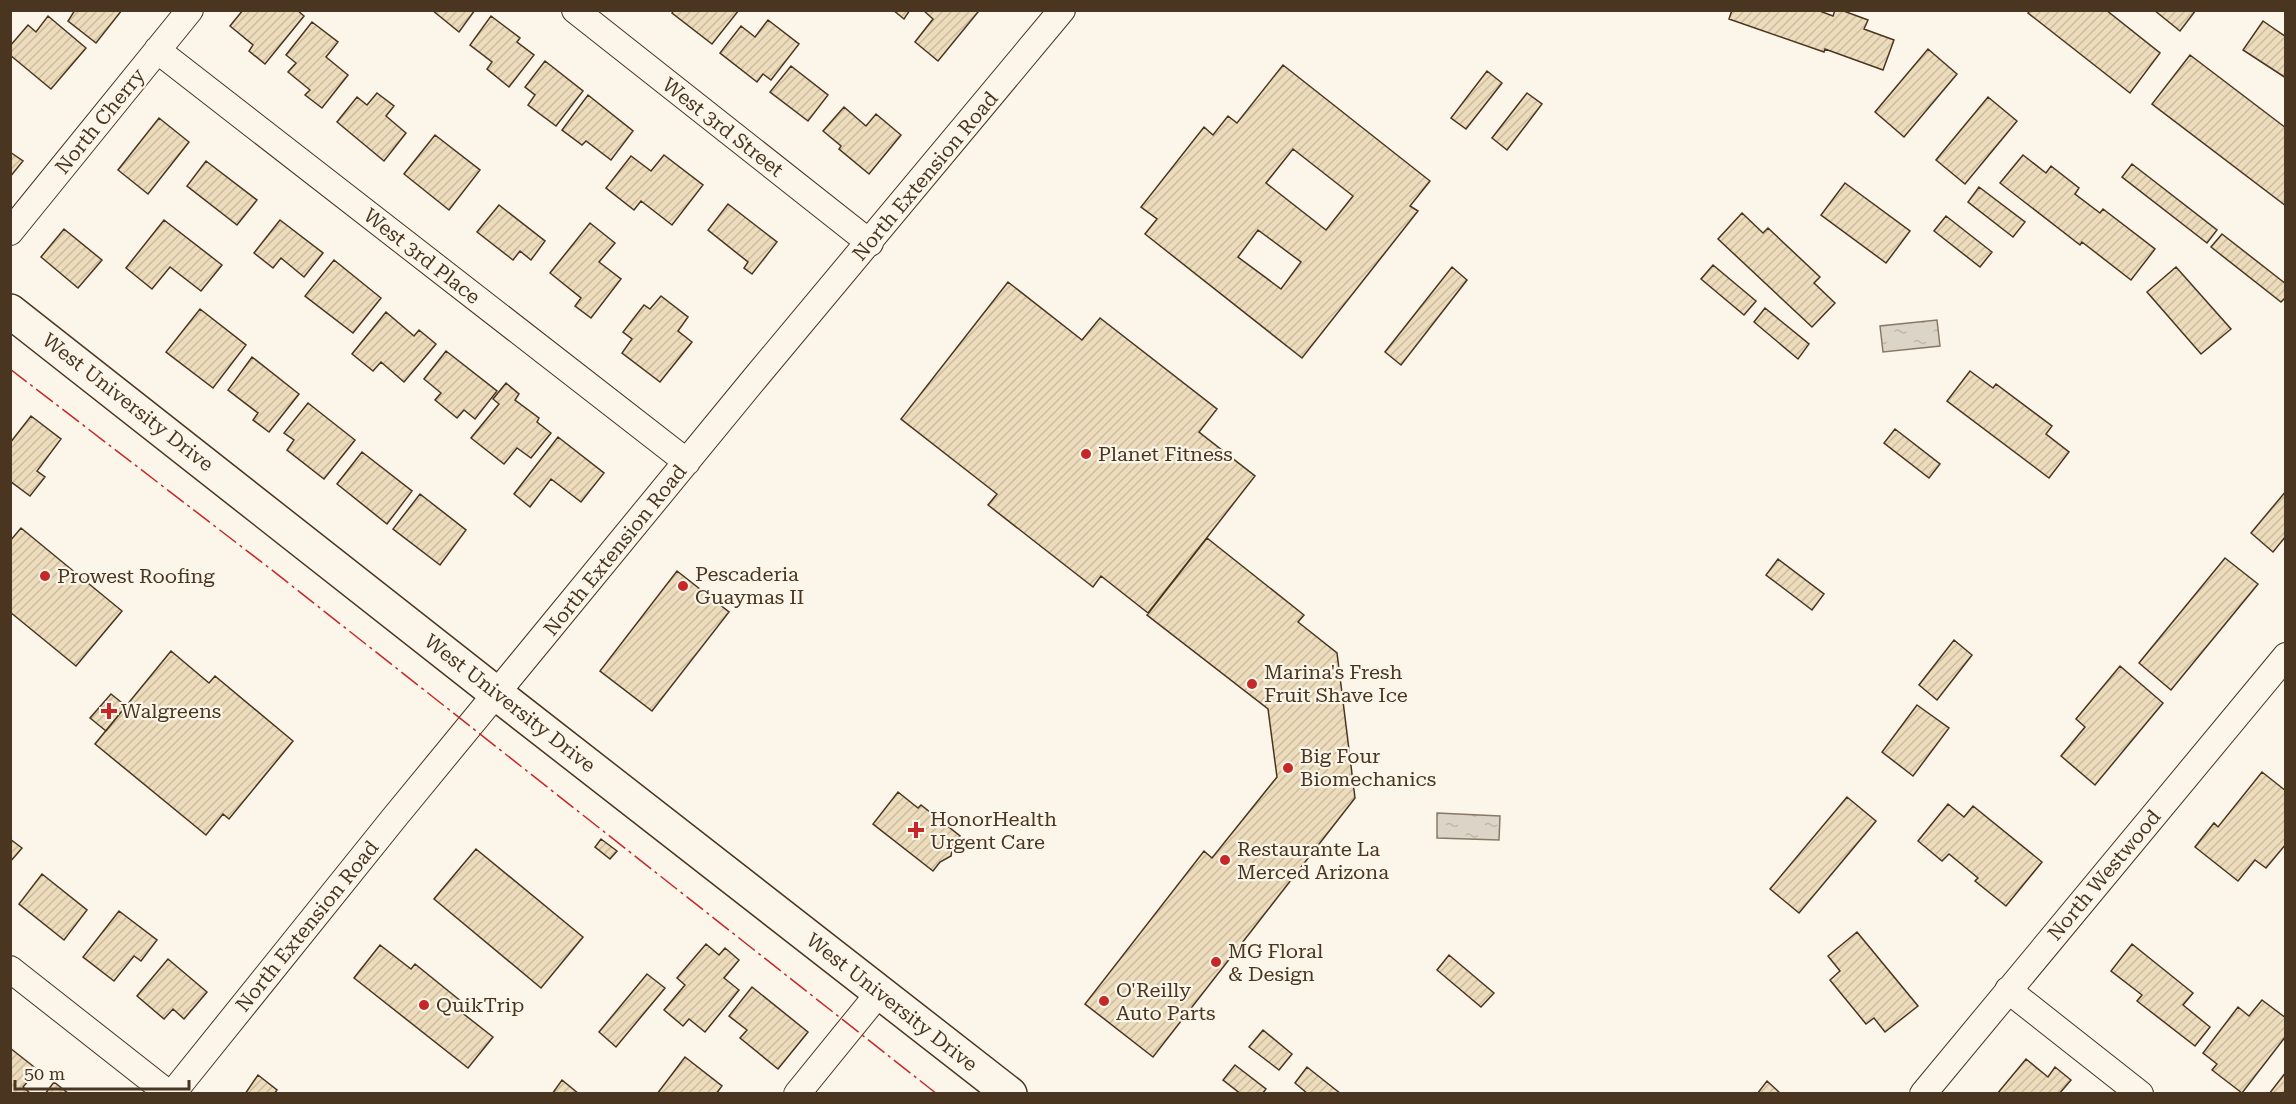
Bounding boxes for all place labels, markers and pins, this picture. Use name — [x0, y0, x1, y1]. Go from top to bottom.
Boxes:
place label: Planet Fitness — [1098, 442, 1233, 466]
marker: Planet Fitness — [1079, 447, 1093, 461]
place label: Pescaderia Guaymas II — [695, 562, 804, 609]
place label: Prowest Roofing — [57, 564, 215, 588]
marker: Prowest Roofing — [38, 569, 52, 583]
marker: Pescaderia Guaymas II — [676, 579, 690, 593]
place label: Marina's Fresh Fruit Shave Ice — [1264, 660, 1408, 707]
marker: Marina's Fresh Fruit Shave Ice — [1245, 677, 1259, 691]
place label: Walgreens — [121, 699, 221, 723]
marker: Walgreens — [102, 704, 116, 718]
place label: Big Four Biomechanics — [1300, 744, 1436, 791]
marker: Big Four Biomechanics — [1281, 761, 1295, 775]
place label: HonorHealth Urgent Care — [930, 807, 1057, 854]
marker: HonorHealth Urgent Care — [907, 821, 925, 839]
place label: Restaurante La Merced Arizona — [1237, 837, 1389, 884]
marker: Restaurante La Merced Arizona — [1218, 853, 1232, 867]
place label: MG Floral & Design — [1228, 939, 1323, 986]
marker: MG Floral & Design — [1209, 955, 1223, 969]
place label: O'Reilly Auto Parts — [1116, 978, 1216, 1025]
place label: QuikTrip — [436, 993, 524, 1017]
marker: O'Reilly Auto Parts — [1097, 994, 1111, 1008]
marker: QuikTrip — [417, 998, 431, 1012]

